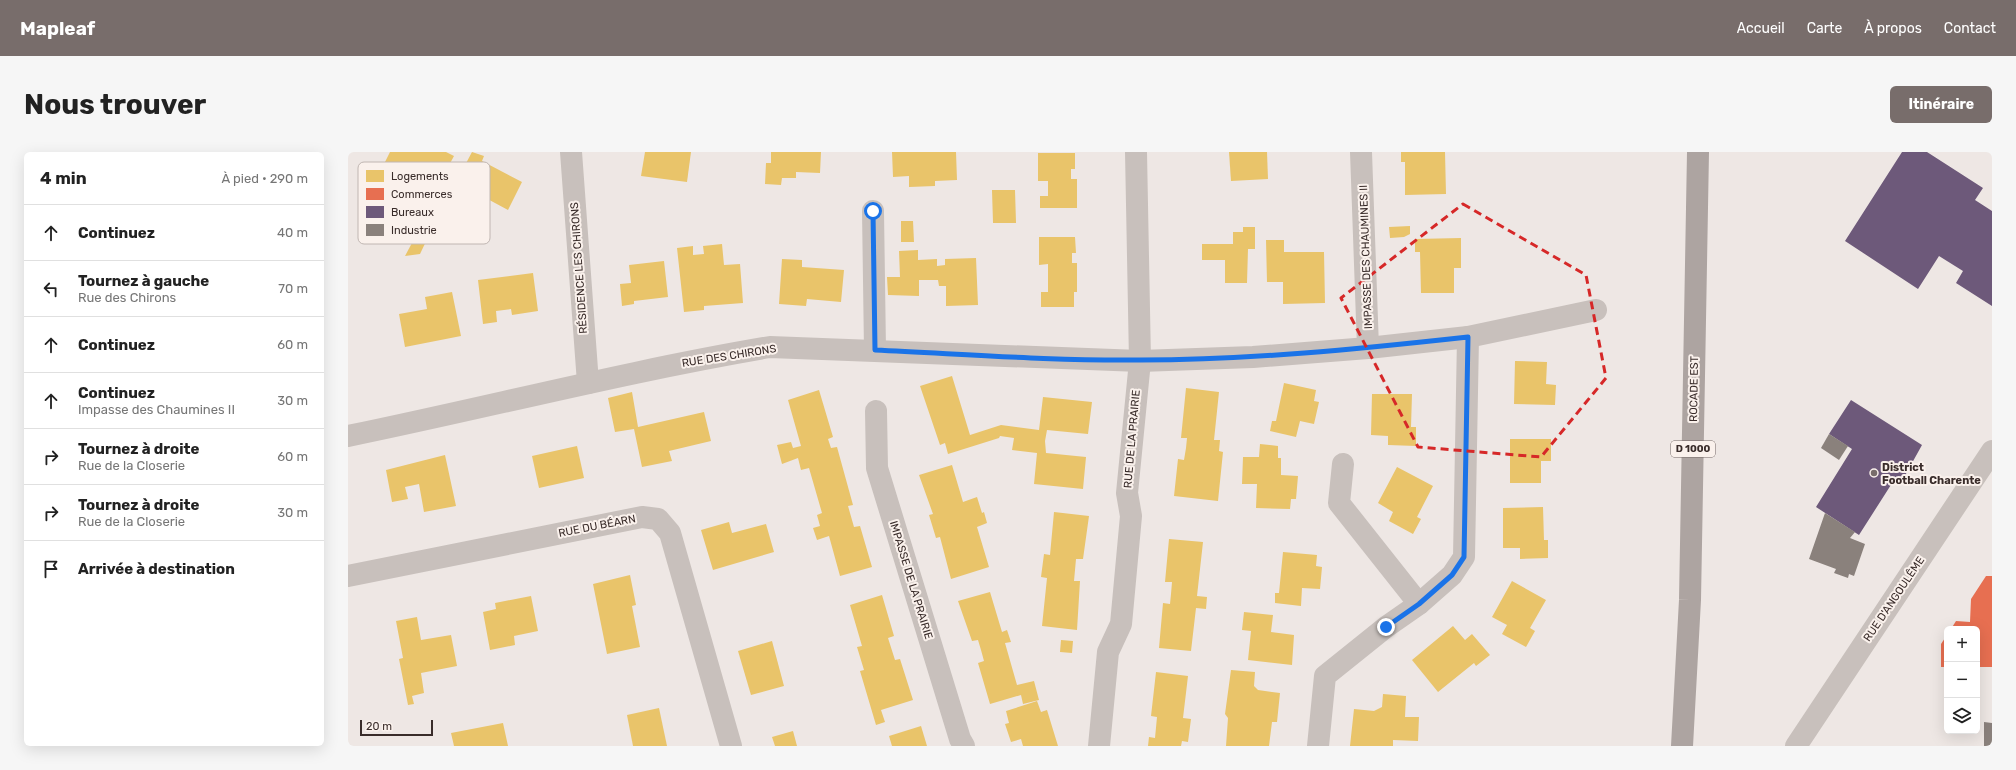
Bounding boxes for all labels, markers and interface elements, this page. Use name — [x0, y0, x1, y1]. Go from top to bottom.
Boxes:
text: Mapleaf — [20, 17, 95, 40]
text: Accueil — [1737, 20, 1785, 37]
text: Carte — [1807, 20, 1842, 37]
text: À propos — [1864, 20, 1922, 37]
text: Contact — [1944, 20, 1996, 37]
button: Itinéraire — [1890, 86, 1992, 123]
text: Nous trouver — [24, 88, 206, 121]
legend — [358, 162, 490, 244]
text: 4 min — [40, 168, 87, 188]
text: Logements — [391, 170, 449, 183]
text: À pied · 290 m — [222, 171, 308, 186]
street label: IMPASSE DES CHAUMINES II — [1357, 185, 1375, 329]
text: Commerces — [391, 188, 453, 201]
street label: RÉSIDENCE LES CHIRONS — [568, 202, 590, 334]
route start — [864, 202, 882, 220]
text: Bureaux — [391, 206, 434, 219]
icon: ahead — [40, 222, 62, 244]
text: Continuez — [78, 224, 155, 242]
text: Industrie — [391, 224, 437, 237]
text: 40 m — [277, 225, 308, 240]
text: Tournez à gauche — [78, 272, 209, 290]
icon: left — [40, 278, 62, 300]
text: 70 m — [278, 281, 308, 296]
text: Rue des Chirons — [78, 290, 176, 305]
icon: ahead — [40, 334, 62, 356]
text: Continuez — [78, 336, 155, 354]
text: 60 m — [277, 337, 308, 352]
street label: RUE DES CHIRONS — [681, 342, 777, 370]
street label: ROCADE EST — [1687, 355, 1701, 422]
text: Continuez — [78, 384, 155, 402]
street label: RUE DE LA PRAIRIE — [1121, 389, 1143, 489]
icon: ahead — [40, 390, 62, 412]
text: 30 m — [277, 393, 308, 408]
text: Impasse des Chaumines II — [78, 402, 235, 417]
text: Tournez à droite — [78, 440, 199, 458]
road number: D 1000 — [1671, 441, 1715, 457]
icon: right — [40, 446, 62, 468]
text: 60 m — [277, 449, 308, 464]
text: Rue de la Closerie — [78, 458, 185, 473]
place label: District Football Charente — [1882, 461, 1981, 487]
marker: District Football Charente — [1869, 468, 1879, 478]
text: Tournez à droite — [78, 496, 199, 514]
icon: right — [40, 502, 62, 524]
text: 30 m — [277, 505, 308, 520]
street label: RUE DU BÉARN — [557, 512, 637, 540]
text: Rue de la Closerie — [78, 514, 185, 529]
street label: IMPASSE DE LA PRAIRIE — [887, 519, 935, 641]
street label: RUE D'ANGOULÊME — [1861, 554, 1927, 644]
icon: arrive — [40, 558, 62, 580]
text: Arrivée à destination — [78, 560, 235, 578]
route end — [1377, 618, 1395, 636]
map controls — [1944, 626, 1980, 734]
button: + — [1944, 626, 1980, 662]
button: − — [1944, 662, 1980, 698]
button: layers — [1944, 698, 1980, 734]
scale bar — [360, 718, 433, 737]
text: 20 m — [366, 720, 392, 733]

